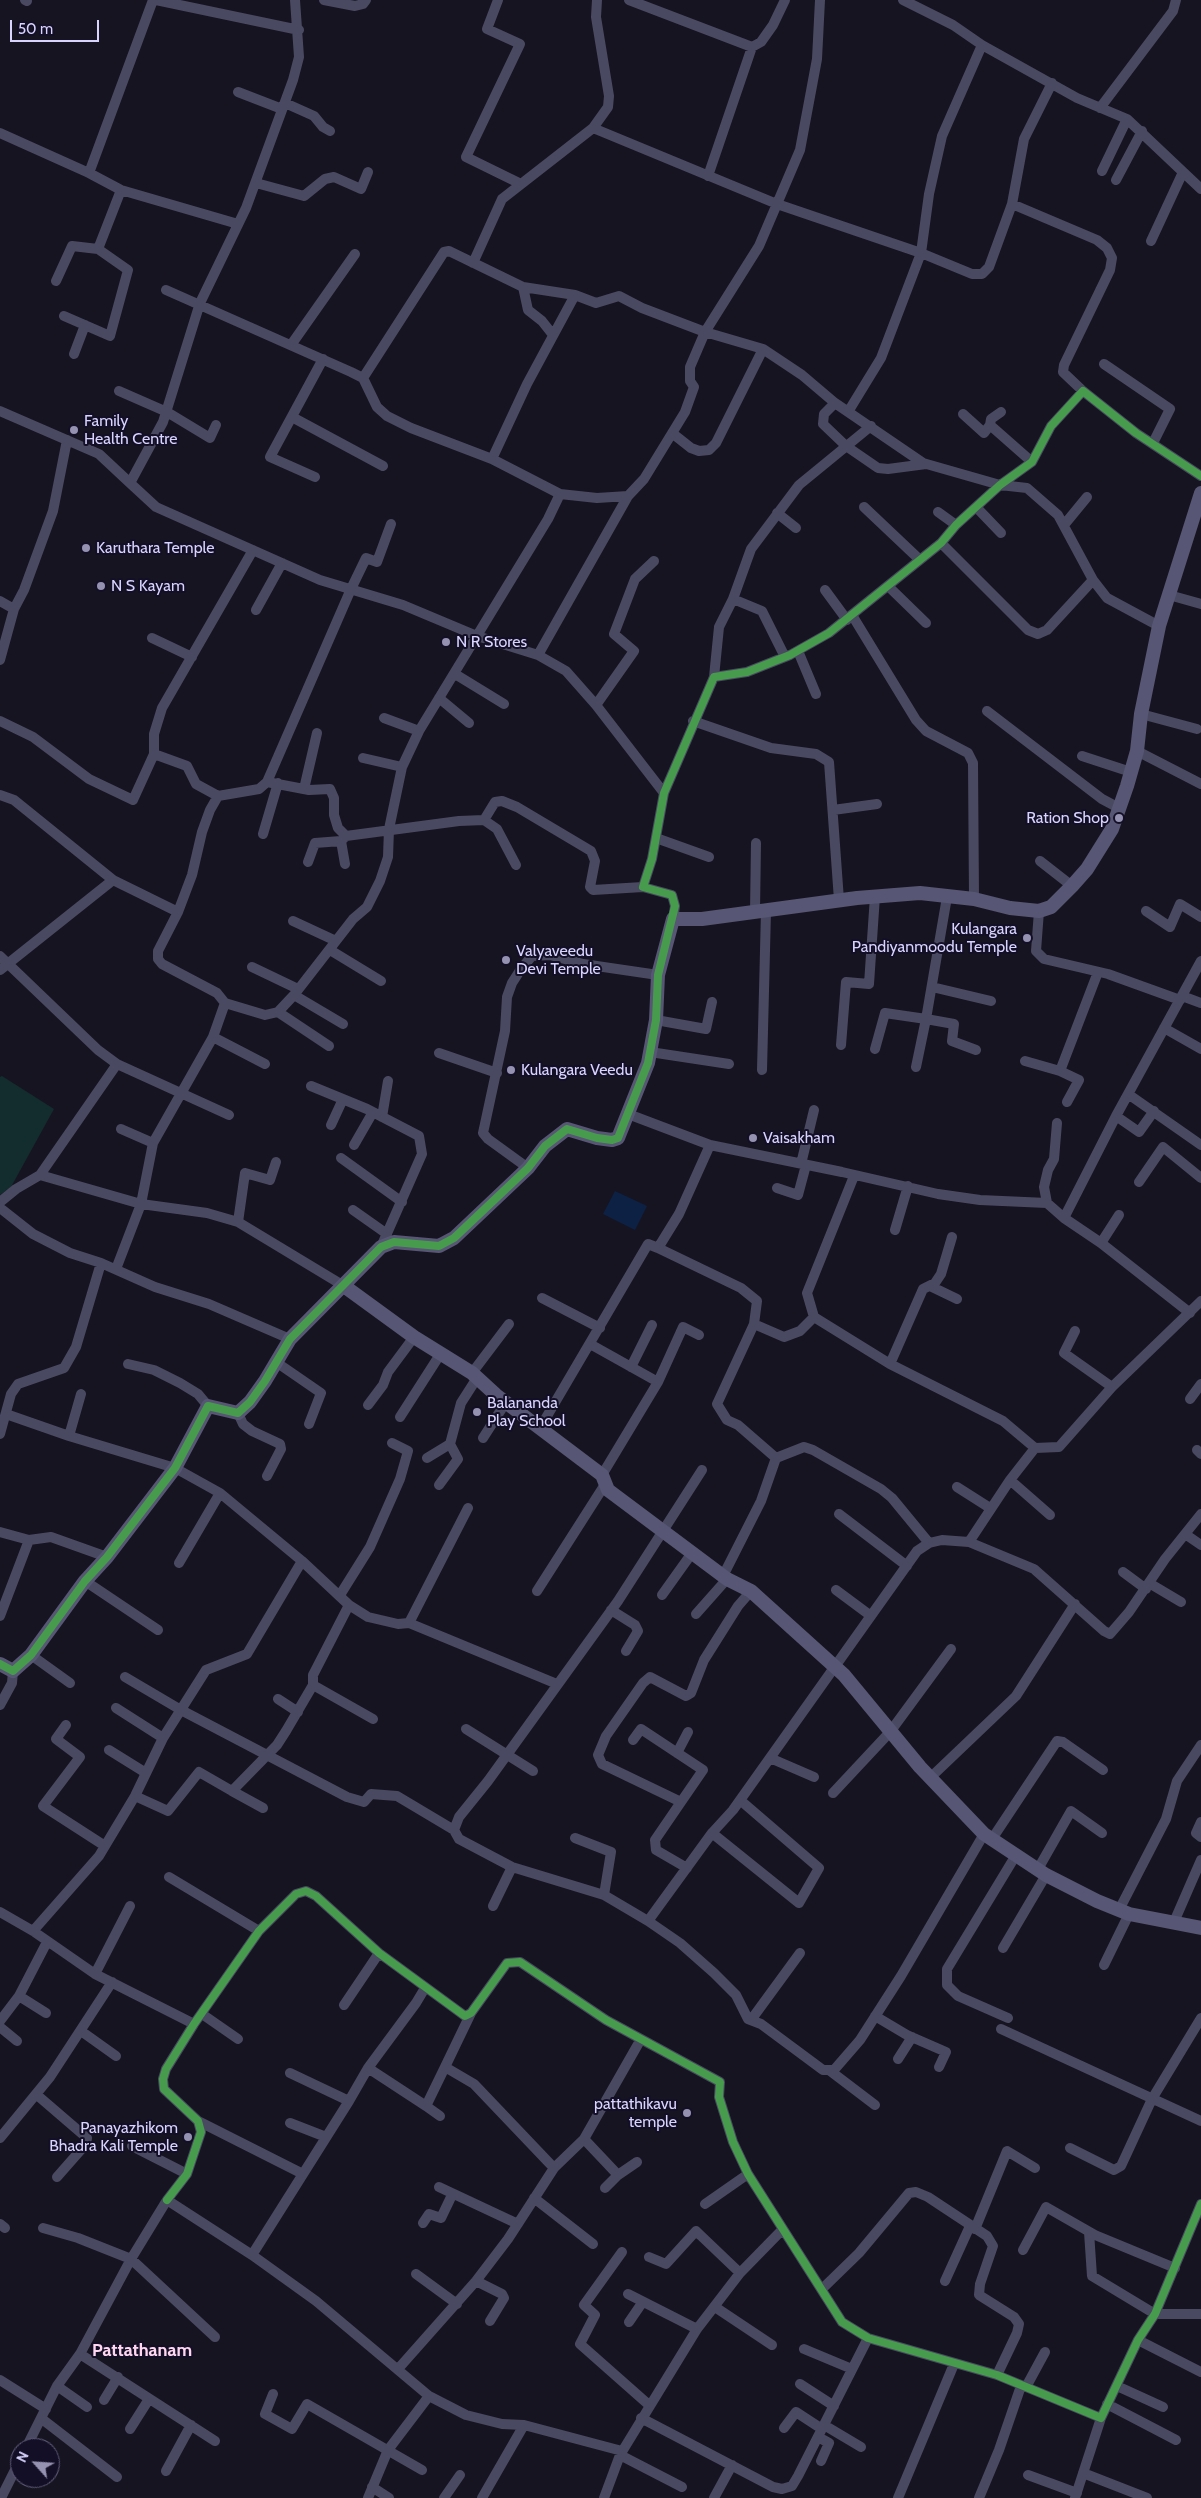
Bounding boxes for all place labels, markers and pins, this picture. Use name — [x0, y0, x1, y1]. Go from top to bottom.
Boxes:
place label: Family Health Centre — [84, 411, 177, 449]
marker: Family Health Centre — [68, 424, 80, 436]
place label: Karuthara Temple — [96, 538, 214, 558]
marker: Karuthara Temple — [80, 542, 92, 554]
place label: N S Kayam — [111, 576, 185, 596]
marker: N S Kayam — [95, 580, 107, 592]
place label: N R Stores — [456, 632, 527, 652]
marker: N R Stores — [440, 636, 452, 648]
place label: Ration Shop — [1026, 808, 1109, 828]
marker: Ration Shop — [1113, 812, 1125, 824]
place label: Kulangara Pandiyanmoodu Temple — [852, 919, 1017, 957]
marker: Kulangara Pandiyanmoodu Temple — [1021, 932, 1033, 944]
place label: Valyaveedu Devi Temple — [516, 941, 601, 979]
marker: Valyaveedu Devi Temple — [500, 954, 512, 966]
place label: Kulangara Veedu — [521, 1060, 633, 1080]
marker: Kulangara Veedu — [505, 1064, 517, 1076]
place label: Vaisakham — [763, 1128, 835, 1148]
marker: Vaisakham — [747, 1132, 759, 1144]
place label: Balananda Play School — [487, 1393, 566, 1431]
marker: Balananda Play School — [471, 1406, 483, 1418]
place label: pattathikavu temple — [594, 2094, 677, 2132]
marker: pattathikavu temple — [681, 2107, 693, 2119]
place label: Panayazhikom Bhadra Kali Temple — [49, 2118, 178, 2156]
marker: Panayazhikom Bhadra Kali Temple — [182, 2131, 194, 2143]

